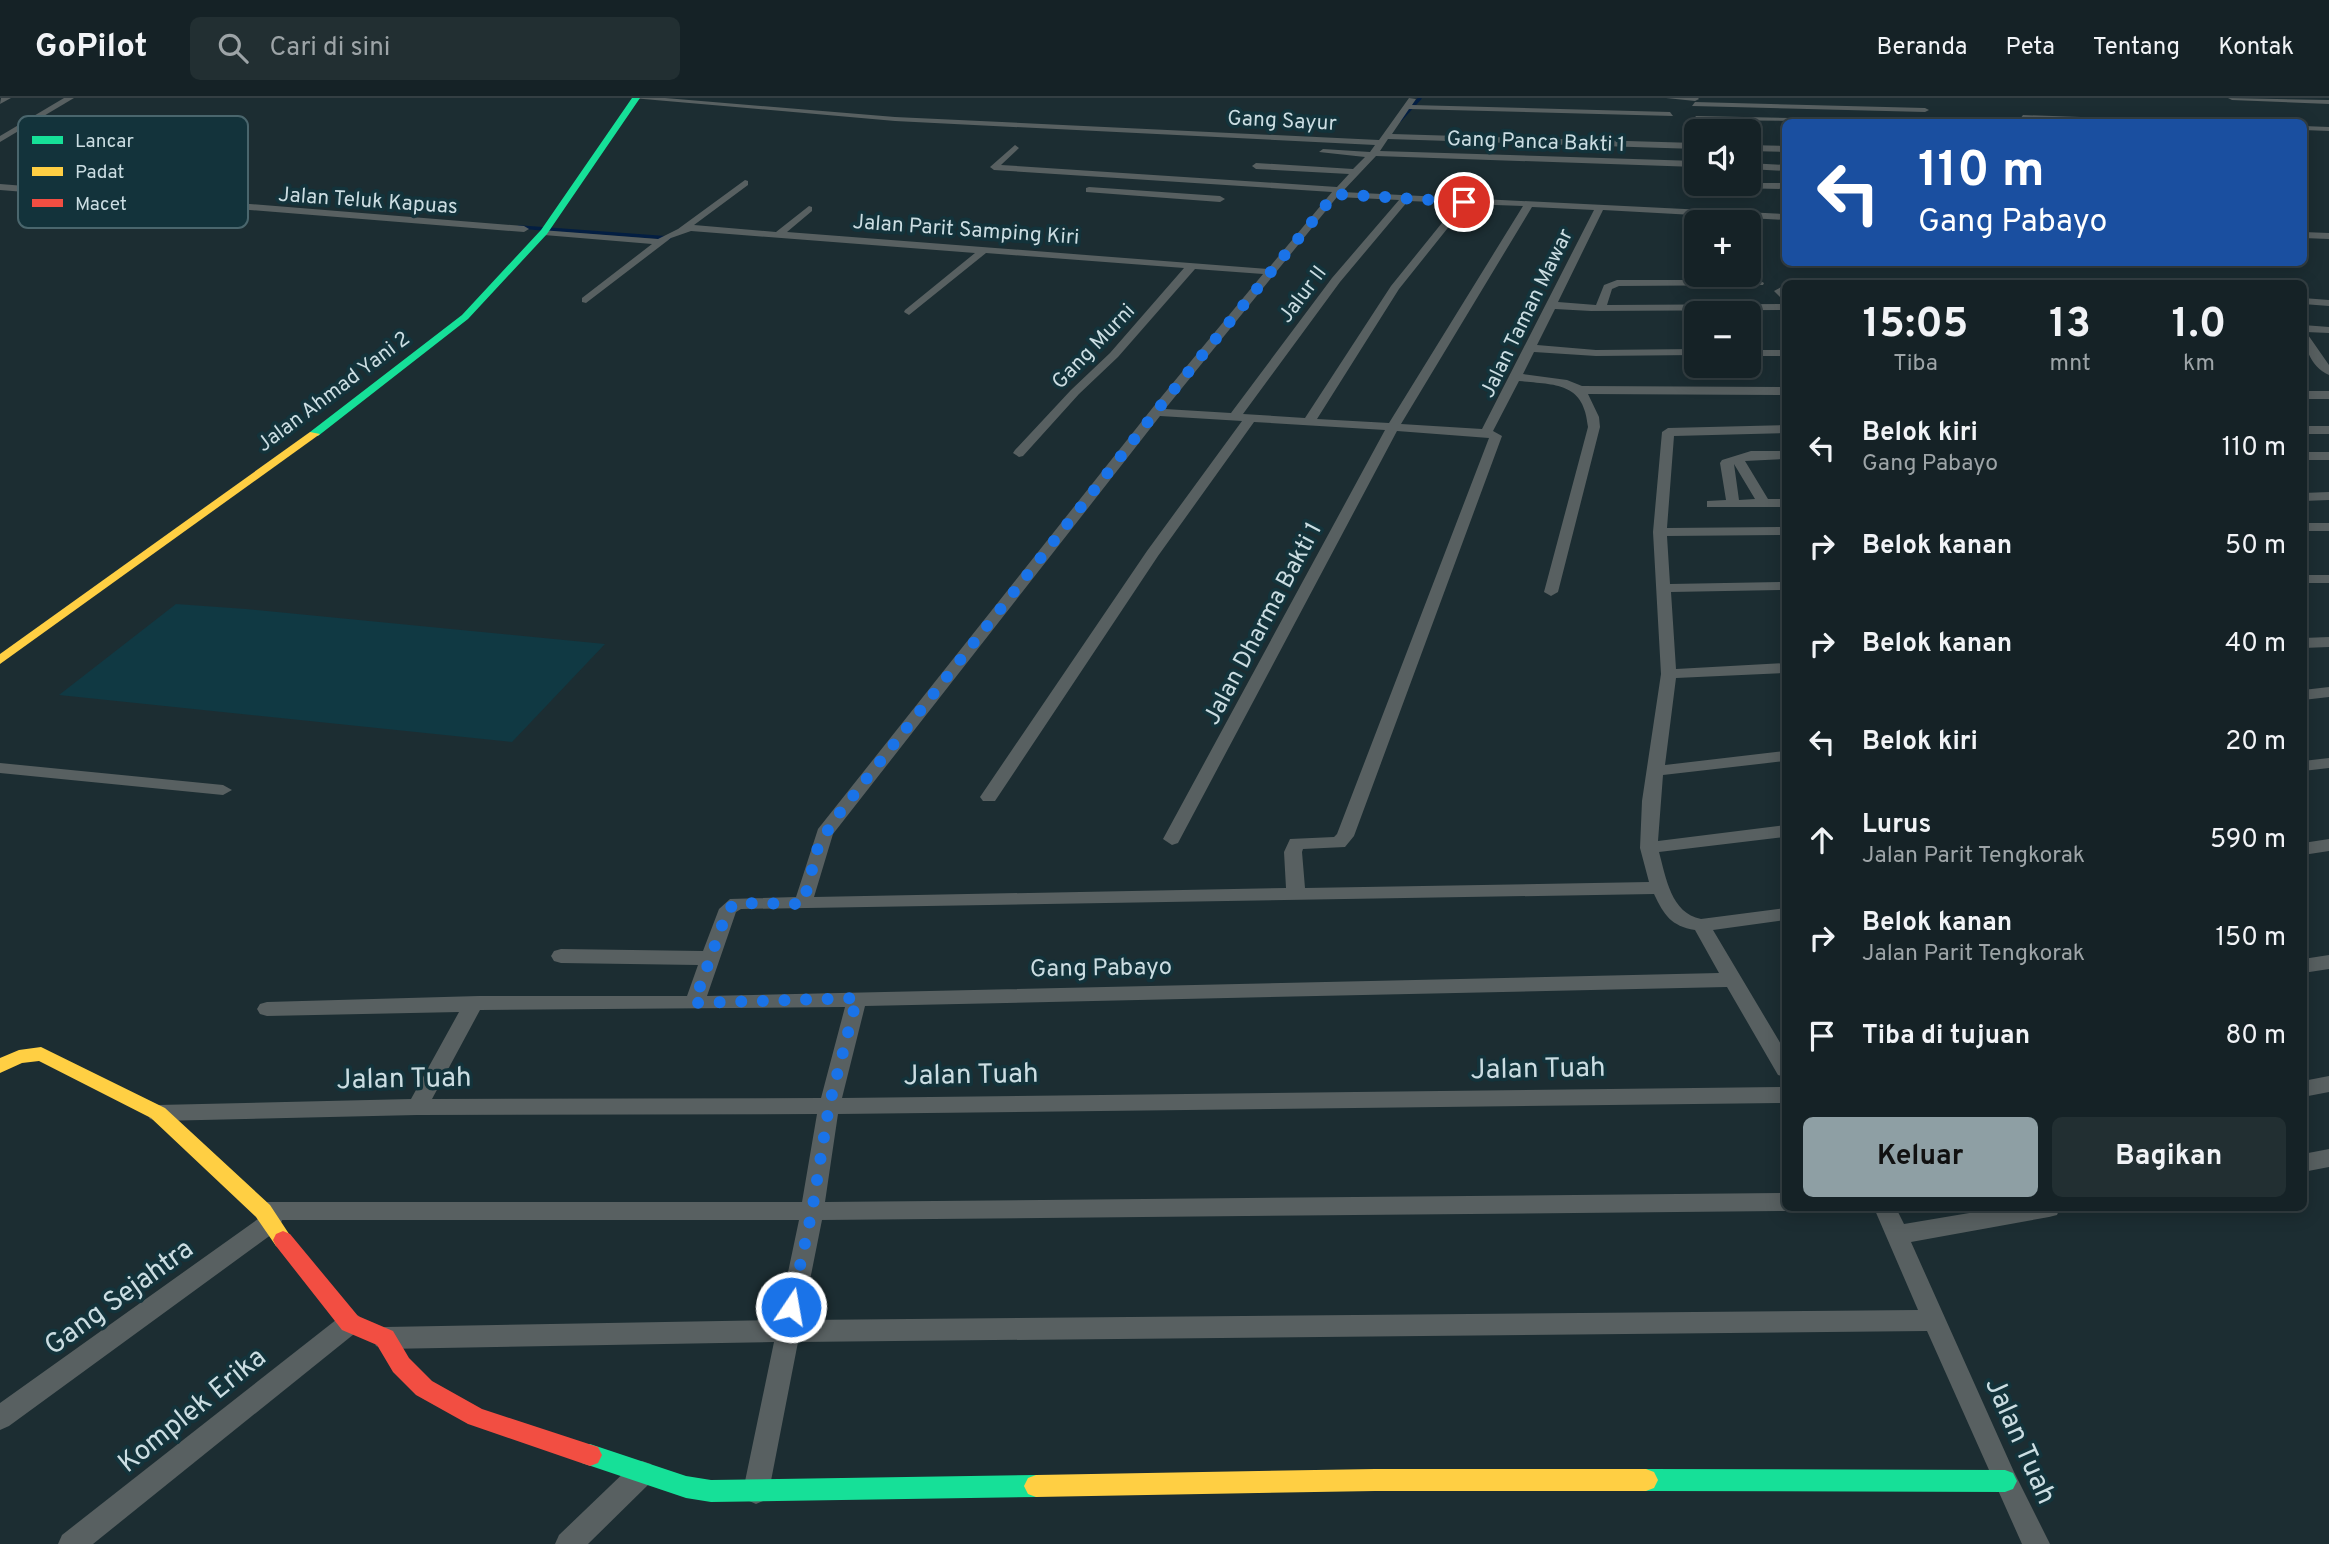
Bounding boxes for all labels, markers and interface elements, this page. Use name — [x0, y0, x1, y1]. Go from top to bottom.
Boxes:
search box — [190, 17, 680, 80]
text: GoPilot — [35, 27, 148, 69]
icon: search — [214, 29, 252, 67]
text: Cari di sini — [270, 32, 390, 65]
text: Beranda — [1877, 33, 1968, 63]
text: Peta — [2006, 33, 2055, 63]
text: Tentang — [2093, 33, 2180, 63]
text: Kontak — [2218, 33, 2294, 63]
street label: Gang Sayur — [1227, 105, 1337, 138]
legend — [18, 116, 248, 228]
map controls — [1684, 119, 1761, 378]
button: sound — [1684, 119, 1761, 196]
street label: Gang Panca Bakti 1 — [1446, 126, 1626, 159]
text: Lancar — [75, 130, 134, 154]
text: 110 m — [1918, 142, 2045, 204]
icon: left — [1803, 147, 1894, 238]
text: Padat — [75, 161, 124, 185]
pin — [1434, 172, 1494, 232]
street label: Jalan Teluk Kapuas — [277, 182, 459, 221]
icon: arrive — [1445, 183, 1483, 221]
text: Macet — [75, 193, 127, 217]
text: Gang Pabayo — [1918, 203, 2107, 243]
street label: Jalan Parit Samping Kiri — [852, 209, 1080, 252]
button: + — [1684, 210, 1761, 287]
street label: Jalan Taman Mawar — [1475, 225, 1580, 403]
street label: Jalur II — [1273, 261, 1334, 329]
street label: Gang Murni — [1047, 299, 1142, 396]
text: 15:05 — [1863, 299, 1969, 352]
text: 13 — [2049, 299, 2091, 352]
text: 1.0 — [2172, 299, 2226, 352]
button: − — [1684, 301, 1761, 378]
street label: Jalan Ahmad Yani 2 — [252, 326, 416, 459]
text: Tiba — [1893, 350, 1938, 379]
text: mnt — [2050, 350, 2091, 379]
text: km — [2183, 350, 2215, 379]
text: Belok kiri — [1862, 417, 1978, 450]
icon: left — [1803, 429, 1841, 467]
text: 110 m — [2222, 432, 2286, 465]
text: Gang Pabayo — [1862, 450, 1998, 479]
street label: Jalan Dharma Bakti 1 — [1198, 517, 1330, 730]
icon: right — [1803, 527, 1841, 565]
text: Belok kanan — [1862, 530, 2012, 563]
text: 50 m — [2225, 530, 2286, 563]
icon: right — [1803, 625, 1841, 663]
text: Belok kanan — [1862, 628, 2012, 661]
text: 40 m — [2225, 628, 2286, 661]
icon: left — [1803, 723, 1841, 761]
text: Belok kiri — [1862, 726, 1978, 759]
text: 20 m — [2225, 726, 2286, 759]
text: Lurus — [1862, 809, 1931, 842]
icon: ahead — [1803, 821, 1841, 859]
text: 590 m — [2210, 824, 2286, 857]
text: Jalan Parit Tengkorak — [1862, 842, 2085, 871]
text: Belok kanan — [1862, 907, 2012, 940]
icon: right — [1803, 919, 1841, 957]
text: 150 m — [2215, 922, 2286, 955]
text: Jalan Parit Tengkorak — [1862, 940, 2085, 969]
street label: Gang Pabayo — [1030, 953, 1172, 985]
icon: arrive — [1803, 1017, 1841, 1055]
text: Tiba di tujuan — [1862, 1020, 2030, 1053]
text: 80 m — [2226, 1020, 2286, 1053]
street label: Jalan Tuah — [1470, 1051, 1606, 1089]
street label: Jalan Tuah — [903, 1057, 1039, 1095]
street label: Jalan Tuah — [336, 1061, 472, 1099]
button: Keluar — [1803, 1117, 2038, 1197]
button: Bagikan — [2052, 1117, 2286, 1197]
street label: Gang Sejahtra — [38, 1232, 202, 1365]
position arrow — [754, 1270, 828, 1344]
street label: Komplek Erika — [111, 1341, 274, 1482]
street label: Jalan Tuah — [1975, 1372, 2063, 1510]

